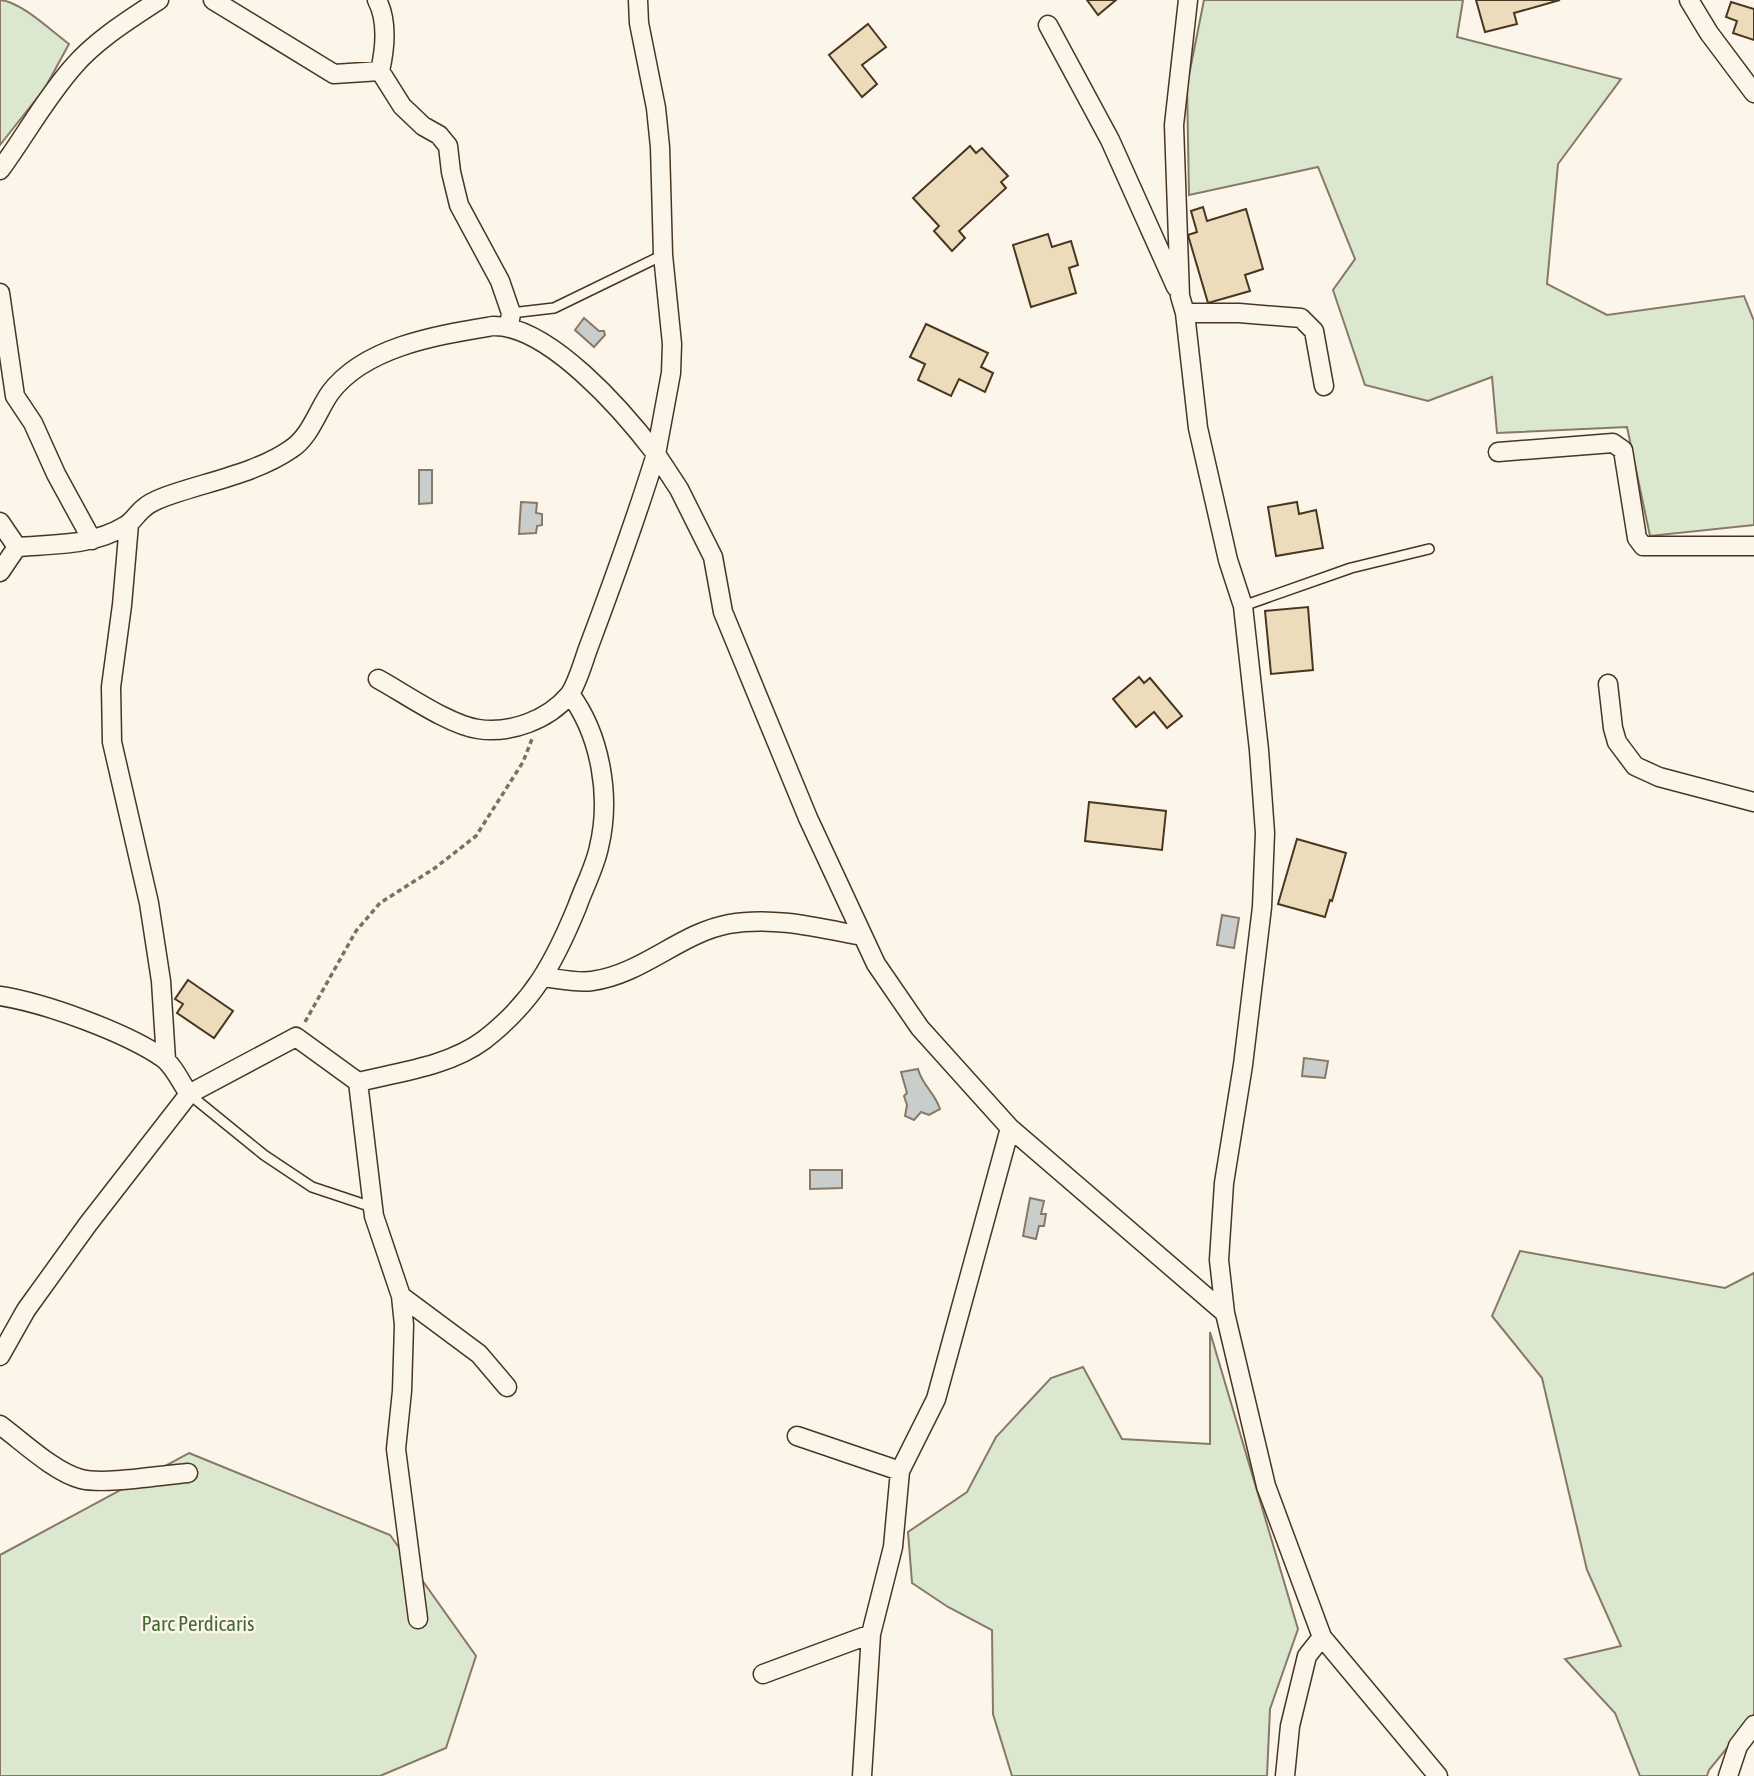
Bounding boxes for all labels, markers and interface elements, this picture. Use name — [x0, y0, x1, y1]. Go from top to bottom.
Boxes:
park label: Parc Perdicaris — [141, 1611, 255, 1635]

